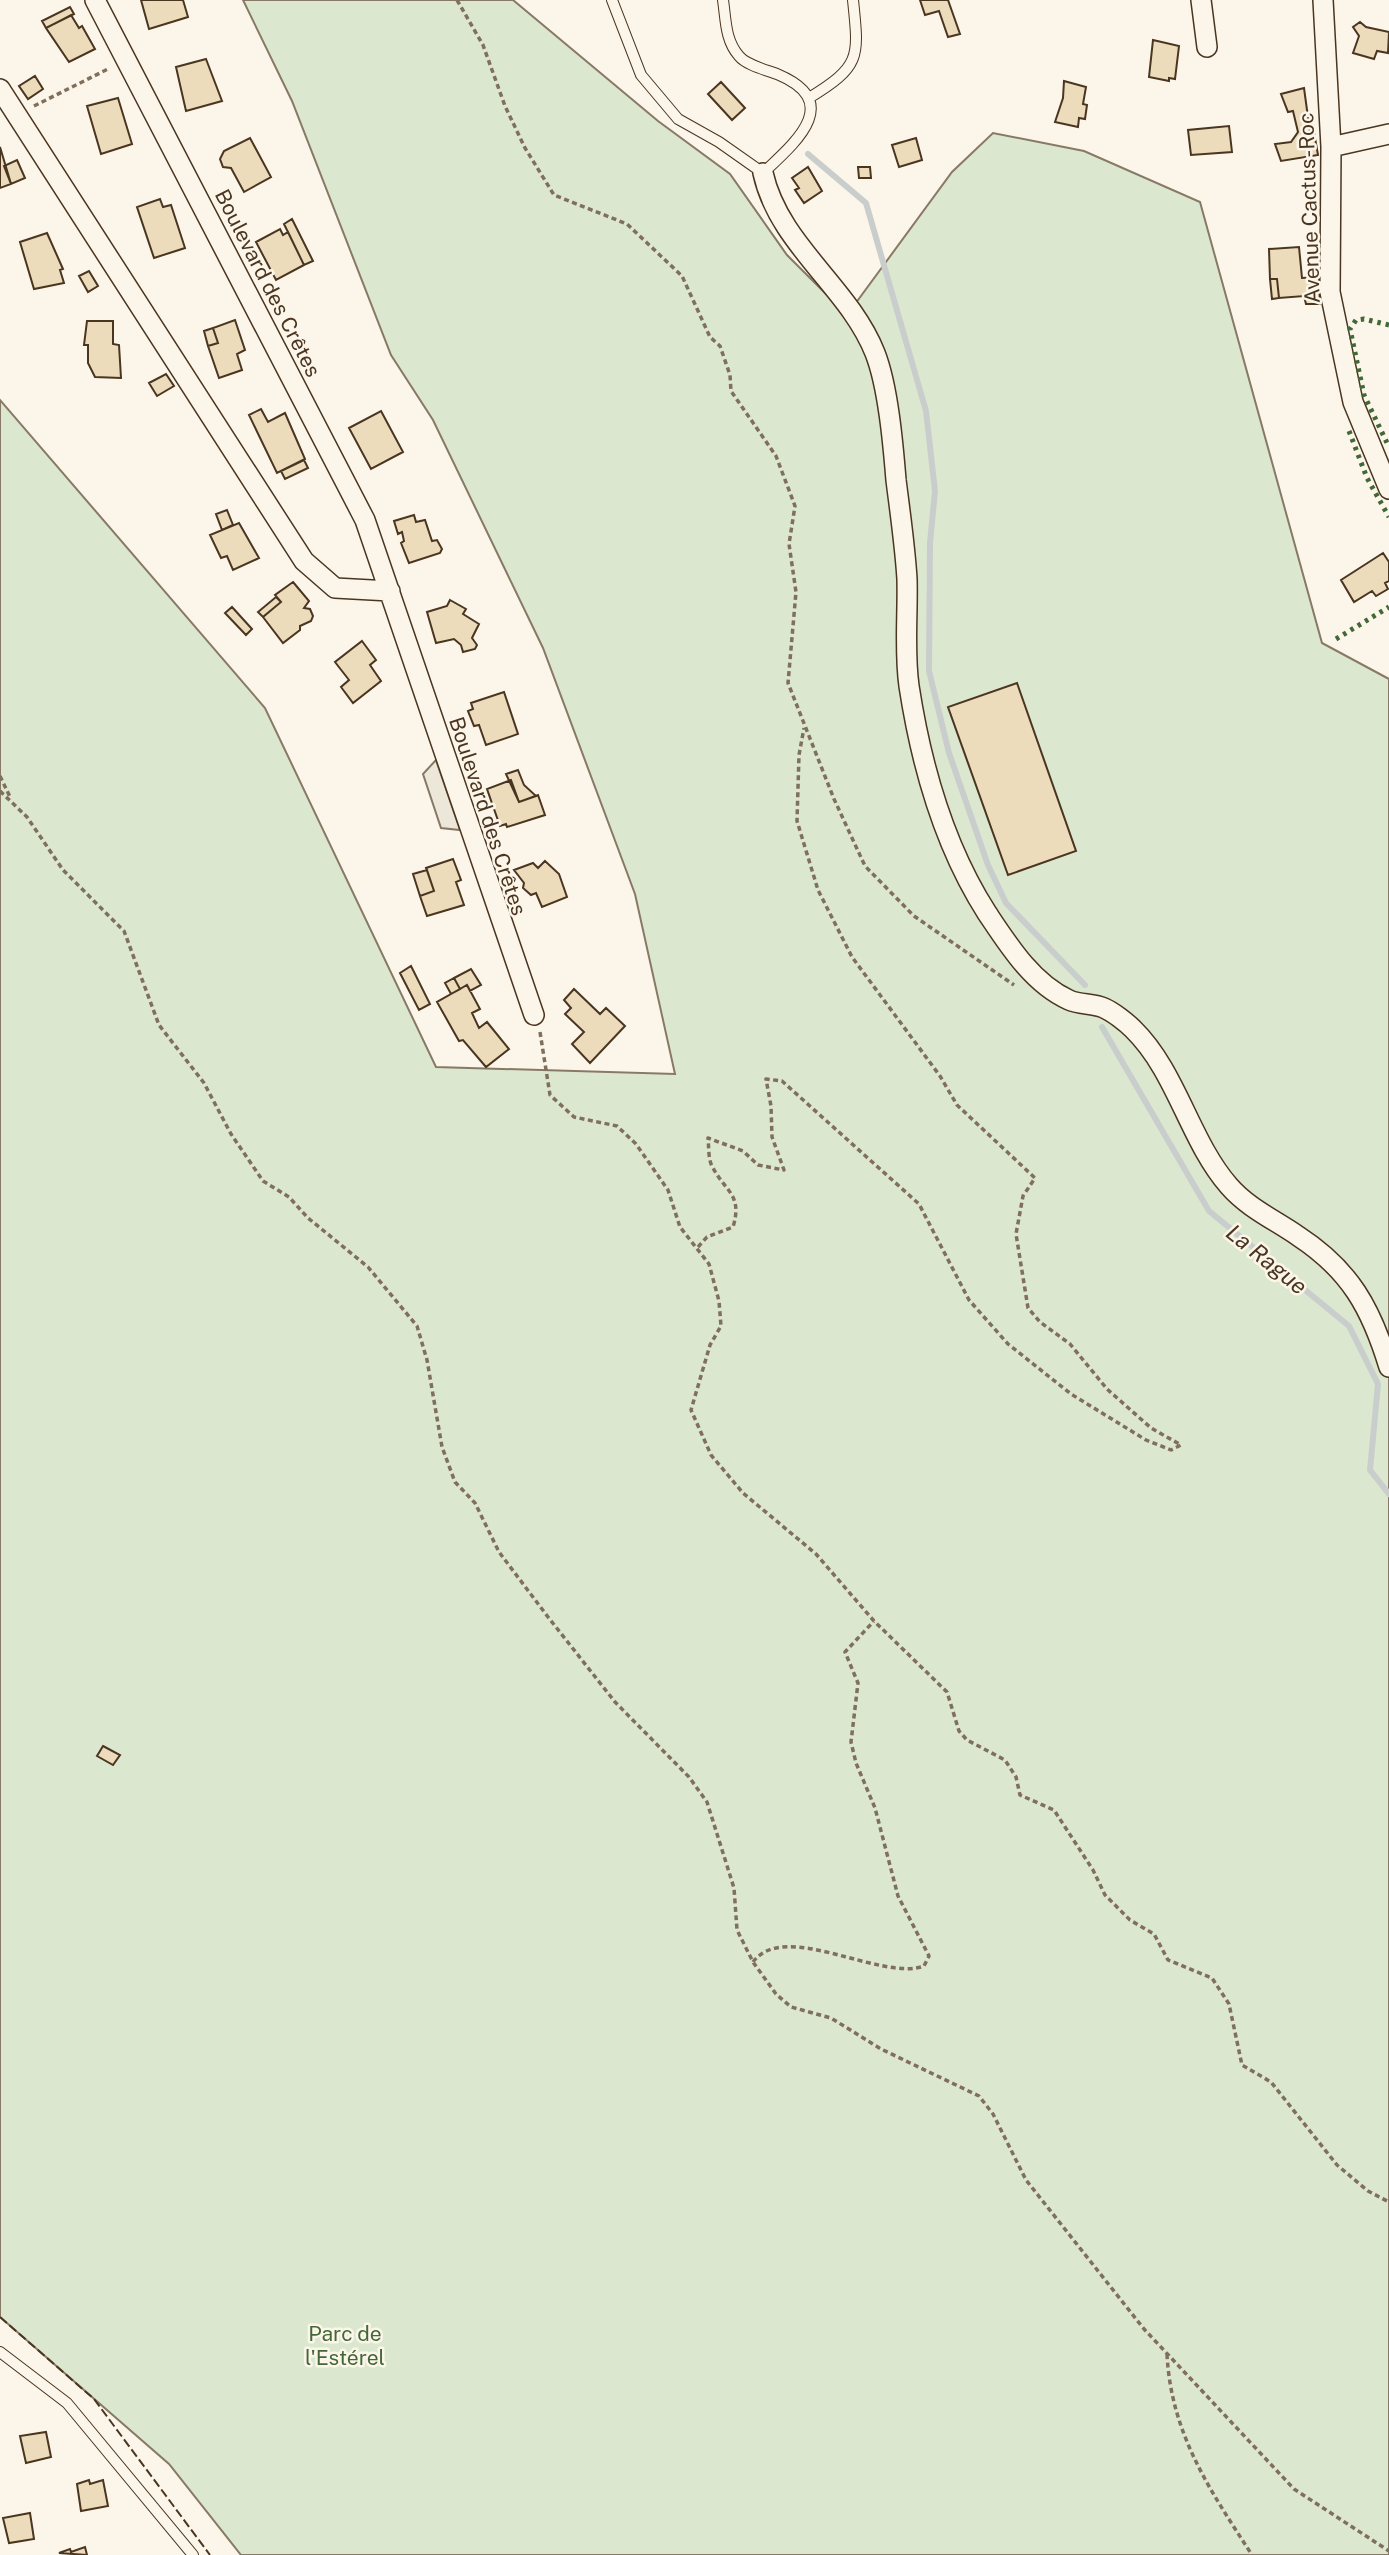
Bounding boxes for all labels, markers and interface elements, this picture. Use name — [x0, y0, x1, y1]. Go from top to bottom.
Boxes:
street label: Avenue Cactus-Roc — [1293, 112, 1325, 304]
street label: Boulevard des Crêtes — [210, 185, 326, 381]
street label: Boulevard des Crêtes — [444, 713, 532, 919]
water label: La Rague — [1221, 1218, 1313, 1300]
park label: Parc de l'Estérel — [305, 2321, 385, 2370]

